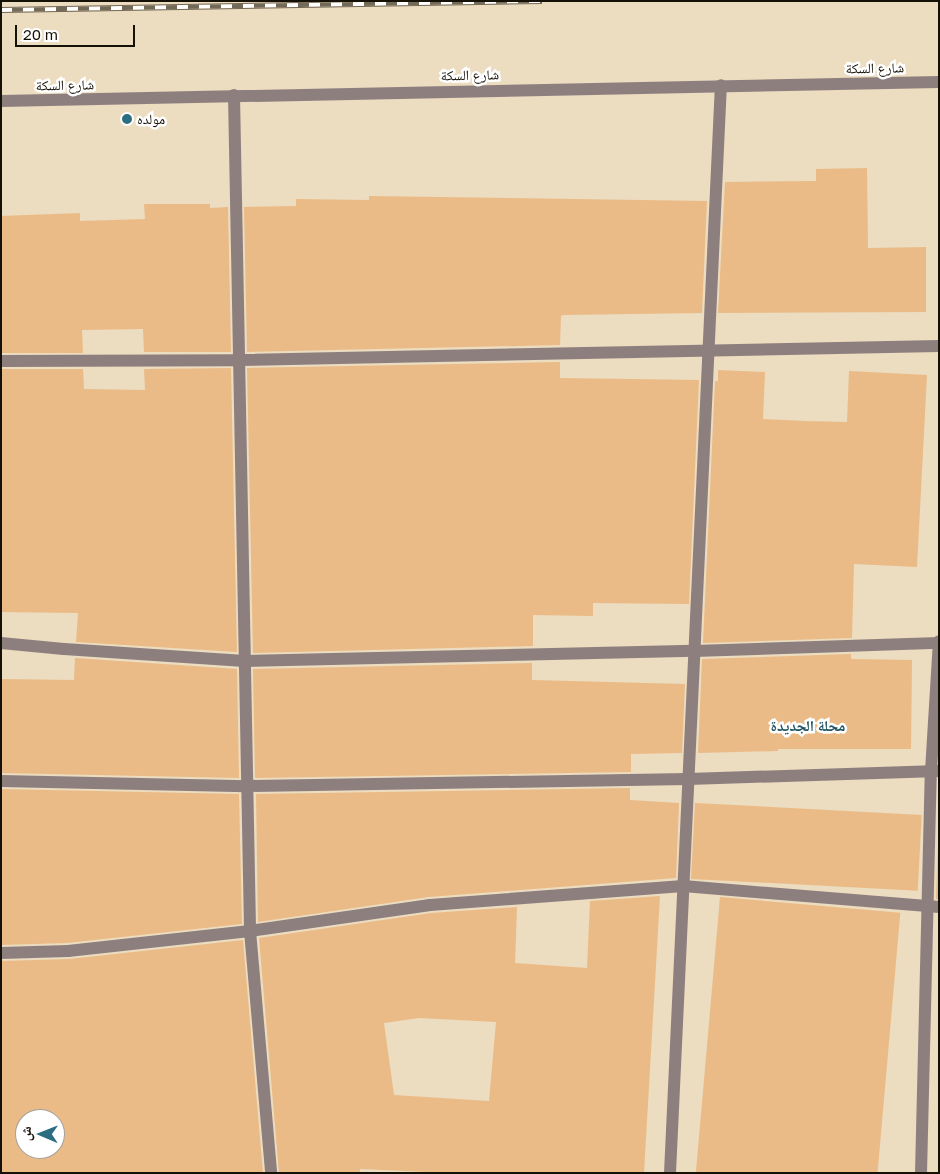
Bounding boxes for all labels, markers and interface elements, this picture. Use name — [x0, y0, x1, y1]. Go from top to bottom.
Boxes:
scale bar — [18, 15, 138, 47]
text: 20 m — [23, 25, 58, 43]
street label: شارع السكة — [846, 59, 904, 77]
street label: شارع السكة — [441, 66, 499, 84]
street label: شارع السكة — [36, 76, 94, 94]
place label: مولده — [137, 111, 165, 127]
marker: مولده — [121, 113, 133, 125]
district label: محلة الجديدة — [771, 717, 845, 735]
north arrow — [15, 1109, 65, 1159]
text: ش — [17, 1126, 34, 1141]

